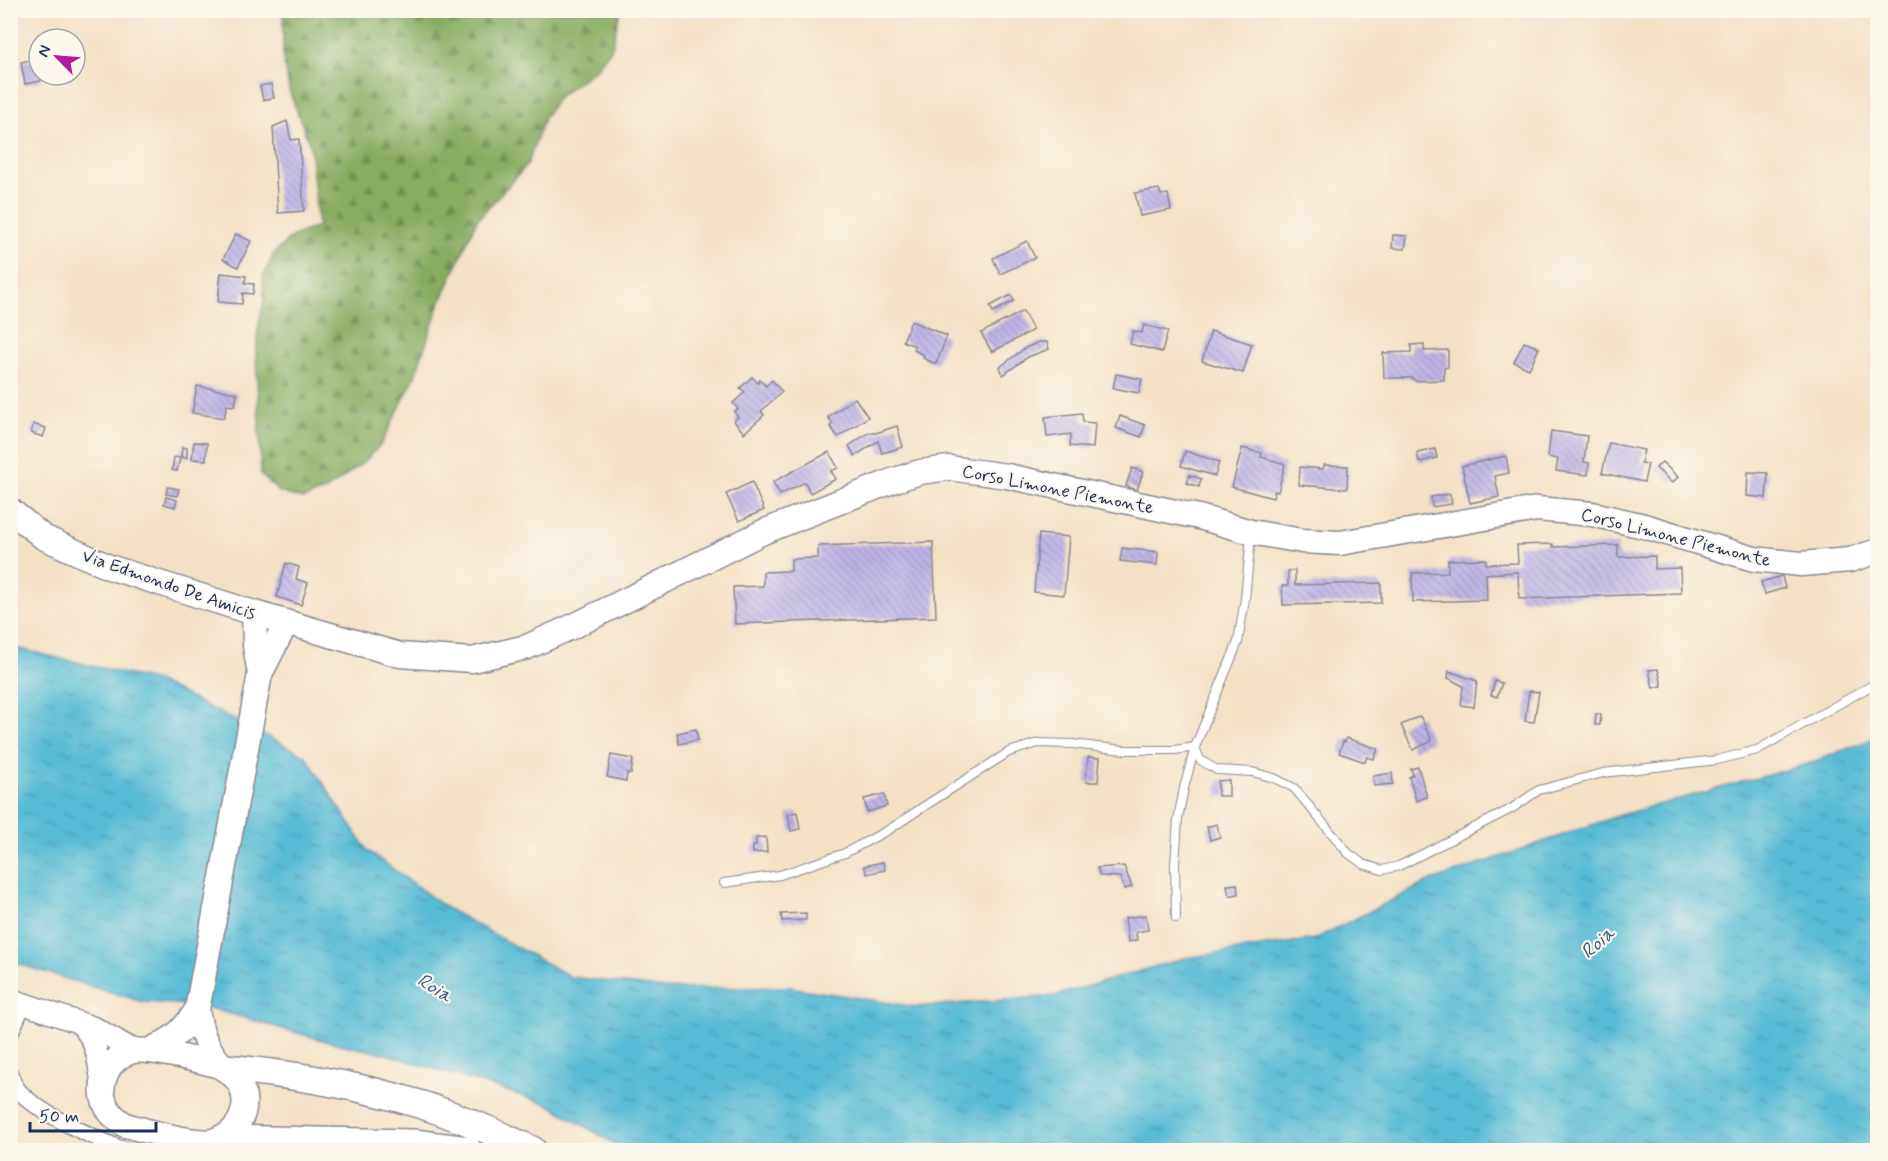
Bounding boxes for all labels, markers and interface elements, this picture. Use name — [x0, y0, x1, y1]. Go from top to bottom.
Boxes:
north arrow — [27, 27, 87, 87]
text: N — [33, 42, 57, 61]
street label: Corso Limone Piemonte — [960, 460, 1156, 520]
street label: Corso Limone Piemonte — [1578, 503, 1773, 573]
street label: Via Edmondo De Amicis — [79, 544, 259, 626]
water label: Roia — [1575, 920, 1621, 965]
water label: Roia — [411, 967, 458, 1010]
scale bar — [30, 1095, 156, 1133]
text: 50 m — [39, 1105, 79, 1129]

